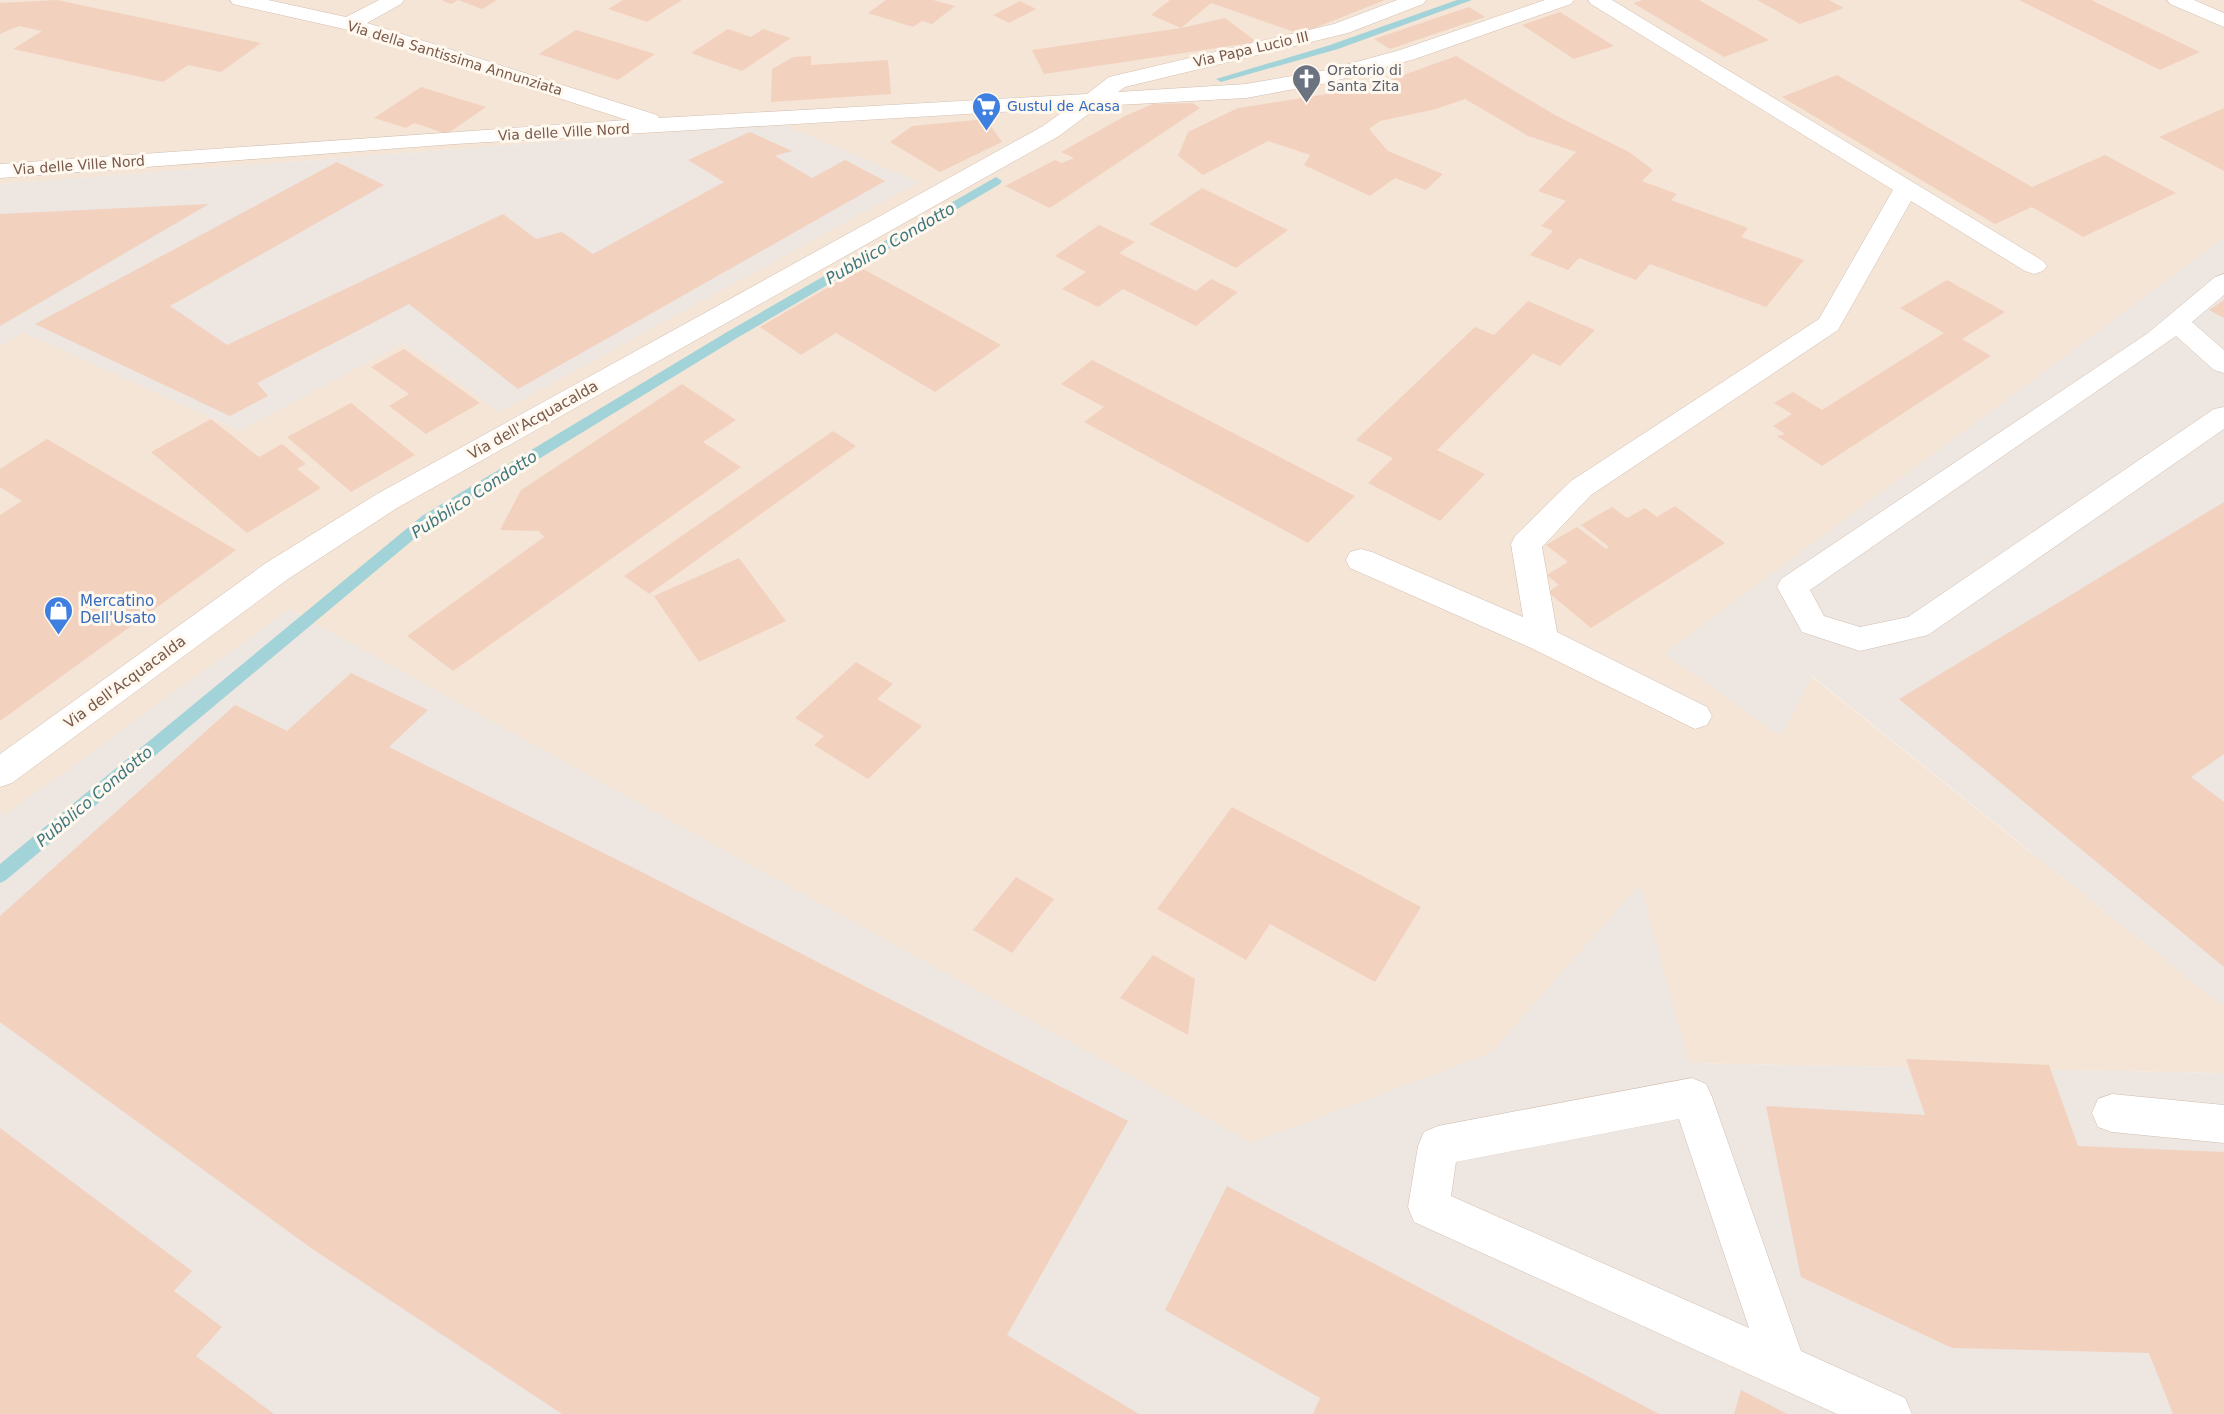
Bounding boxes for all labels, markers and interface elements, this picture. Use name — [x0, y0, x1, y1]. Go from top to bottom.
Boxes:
street label: Via della Santissima Annunziata — [345, 18, 565, 98]
street label: Via Papa Lucio III — [1192, 28, 1310, 70]
church icon: Oratorio di Santa Zita — [1290, 62, 1322, 104]
place label: Oratorio di Santa Zita — [1327, 62, 1402, 94]
supermarket icon: Gustul de Acasa — [970, 90, 1002, 132]
place label: Gustul de Acasa — [1007, 98, 1120, 114]
street label: Via delle Ville Nord — [498, 121, 630, 143]
street label: Via delle Ville Nord — [13, 152, 145, 178]
water label: Pubblico Condotto — [822, 199, 958, 288]
street label: Via dell'Acquacalda — [465, 377, 601, 463]
water label: Pubblico Condotto — [408, 447, 541, 542]
place label: Mercatino Dell'Usato — [80, 592, 156, 627]
shop icon: Mercatino Dell'Usato — [43, 594, 75, 636]
street label: Via dell'Acquacalda — [61, 632, 189, 732]
water label: Pubblico Condotto — [32, 742, 157, 851]

